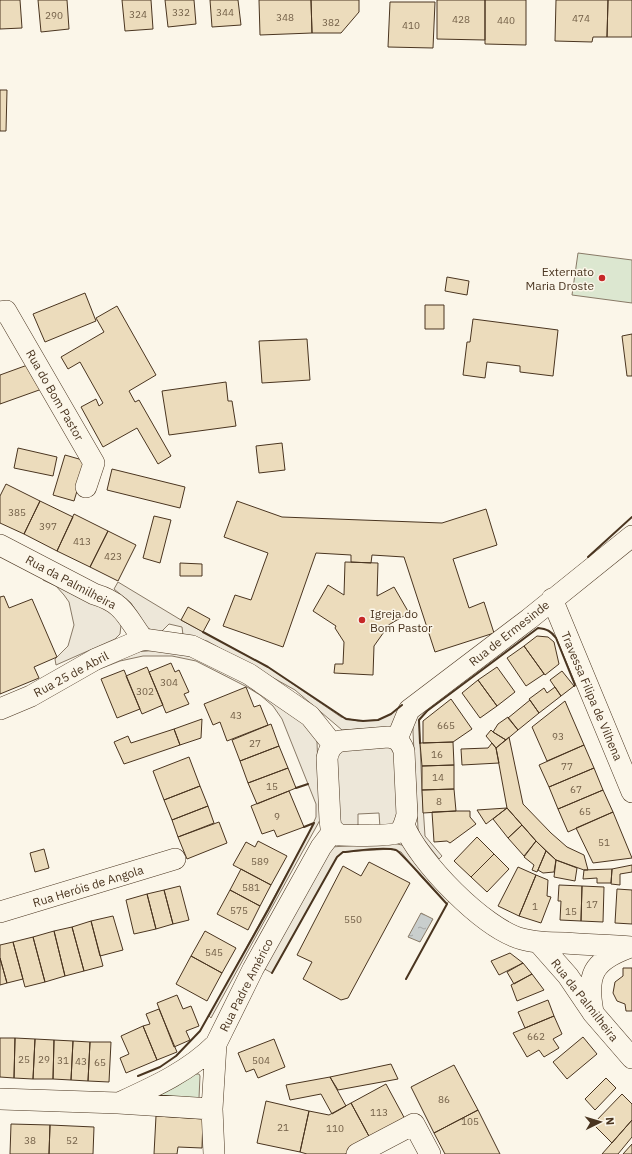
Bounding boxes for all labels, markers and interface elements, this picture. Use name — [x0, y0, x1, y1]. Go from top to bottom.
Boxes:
house number: 332 — [172, 6, 190, 19]
house number: 344 — [216, 6, 234, 19]
house number: 324 — [129, 8, 147, 21]
house number: 290 — [45, 9, 63, 22]
house number: 348 — [276, 11, 294, 24]
house number: 474 — [572, 12, 590, 25]
house number: 428 — [452, 13, 470, 26]
house number: 440 — [497, 14, 515, 27]
house number: 382 — [322, 16, 340, 29]
house number: 410 — [402, 19, 420, 32]
place label: Externato Maria Droste — [526, 264, 594, 293]
marker: Externato Maria Droste — [597, 273, 607, 283]
street label: Rua do Bom Pastor — [23, 347, 87, 444]
house number: 385 — [8, 506, 26, 519]
house number: 397 — [39, 520, 57, 533]
house number: 413 — [73, 535, 91, 548]
house number: 423 — [104, 550, 122, 563]
street label: Rua da Palmilheira — [23, 552, 119, 613]
street label: Rua de Ermesinde — [466, 597, 552, 669]
place label: Igreja do Bom Pastor — [370, 606, 433, 635]
marker: Igreja do Bom Pastor — [357, 615, 367, 625]
street label: Travessa Filipa de Vilhena — [558, 629, 626, 763]
street label: Rua 25 de Abril — [31, 648, 111, 700]
house number: 304 — [160, 676, 178, 689]
house number: 302 — [136, 685, 154, 698]
house number: 43 — [230, 709, 242, 722]
house number: 665 — [437, 719, 455, 732]
house number: 93 — [552, 730, 564, 743]
house number: 27 — [249, 737, 261, 750]
house number: 16 — [431, 748, 443, 761]
house number: 77 — [561, 760, 573, 773]
house number: 14 — [432, 771, 444, 784]
house number: 15 — [266, 780, 278, 793]
house number: 67 — [570, 783, 582, 796]
house number: 8 — [436, 795, 442, 808]
house number: 65 — [579, 805, 591, 818]
house number: 9 — [274, 810, 280, 823]
house number: 51 — [598, 836, 610, 849]
house number: 589 — [251, 855, 269, 868]
street label: Rua Heróis de Angola — [31, 862, 146, 910]
house number: 581 — [242, 881, 260, 894]
house number: 17 — [586, 898, 598, 911]
house number: 1 — [532, 900, 538, 913]
house number: 575 — [230, 904, 248, 917]
house number: 15 — [565, 905, 577, 918]
house number: 550 — [344, 913, 362, 926]
street label: Rua Padre Américo — [216, 936, 276, 1034]
house number: 545 — [205, 946, 223, 959]
street label: Rua da Palmilheira — [548, 956, 622, 1045]
house number: 662 — [527, 1030, 545, 1043]
house number: 25 — [18, 1053, 30, 1066]
house number: 29 — [38, 1053, 50, 1066]
house number: 31 — [57, 1054, 69, 1067]
house number: 504 — [252, 1054, 270, 1067]
house number: 43 — [75, 1055, 87, 1068]
house number: 65 — [94, 1056, 106, 1069]
house number: 86 — [438, 1093, 450, 1106]
north arrow — [580, 1102, 620, 1142]
house number: 113 — [370, 1106, 388, 1119]
house number: 105 — [461, 1115, 479, 1128]
text: N — [603, 1117, 617, 1126]
house number: 21 — [277, 1121, 289, 1134]
house number: 110 — [326, 1122, 344, 1135]
house number: 38 — [24, 1134, 36, 1147]
house number: 52 — [66, 1134, 78, 1147]

